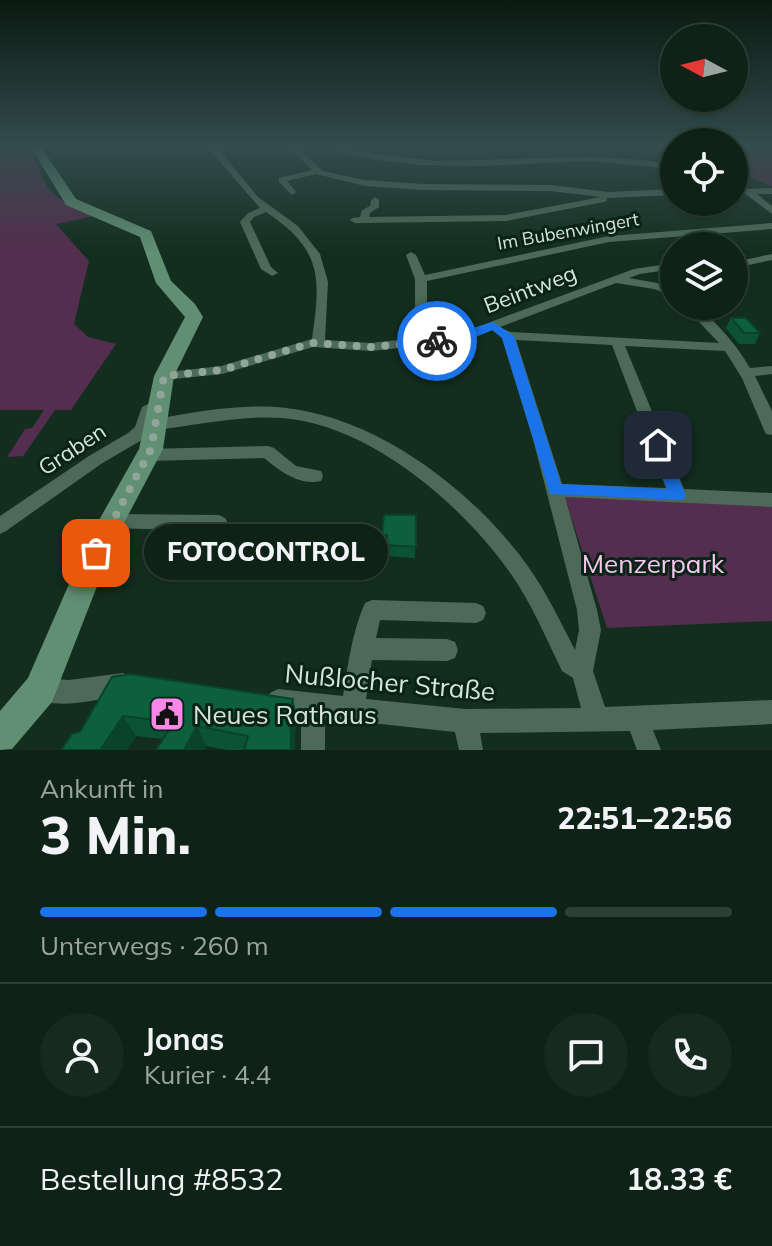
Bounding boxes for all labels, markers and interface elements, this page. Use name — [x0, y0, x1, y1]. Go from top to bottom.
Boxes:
north arrow — [660, 24, 748, 112]
map controls — [660, 24, 748, 320]
button: locate — [660, 128, 748, 216]
street label: Im Bubenwingert — [495, 207, 641, 255]
button: layers — [660, 232, 748, 320]
street label: Beintweg — [480, 259, 580, 319]
courier — [397, 301, 477, 381]
icon: bike — [415, 319, 459, 363]
pin — [624, 411, 692, 479]
street label: Graben — [33, 417, 111, 481]
icon: home — [636, 423, 680, 467]
pin — [62, 519, 130, 587]
callout: FOTOCONTROL — [144, 525, 388, 581]
icon: bag — [74, 531, 118, 575]
text: FOTOCONTROL — [167, 535, 365, 568]
park label: Menzerpark — [582, 547, 725, 580]
street label: Nußlocher Straße — [283, 656, 497, 708]
public building icon: Neues Rathaus — [148, 695, 186, 733]
place label: Neues Rathaus — [193, 698, 377, 731]
text: Ankunft in — [40, 772, 163, 805]
text: 22:51–22:56 — [557, 799, 732, 837]
text: 3 Min. — [40, 802, 191, 867]
text: Unterwegs · 260 m — [40, 929, 269, 962]
button: person — [40, 1013, 124, 1097]
button: chat — [544, 1013, 628, 1097]
button: phone — [648, 1013, 732, 1097]
text: Jonas — [144, 1020, 224, 1058]
text: Kurier · 4.4 — [144, 1058, 271, 1091]
text: Bestellung #8532 — [40, 1160, 283, 1198]
text: 18.33 € — [626, 1160, 732, 1198]

